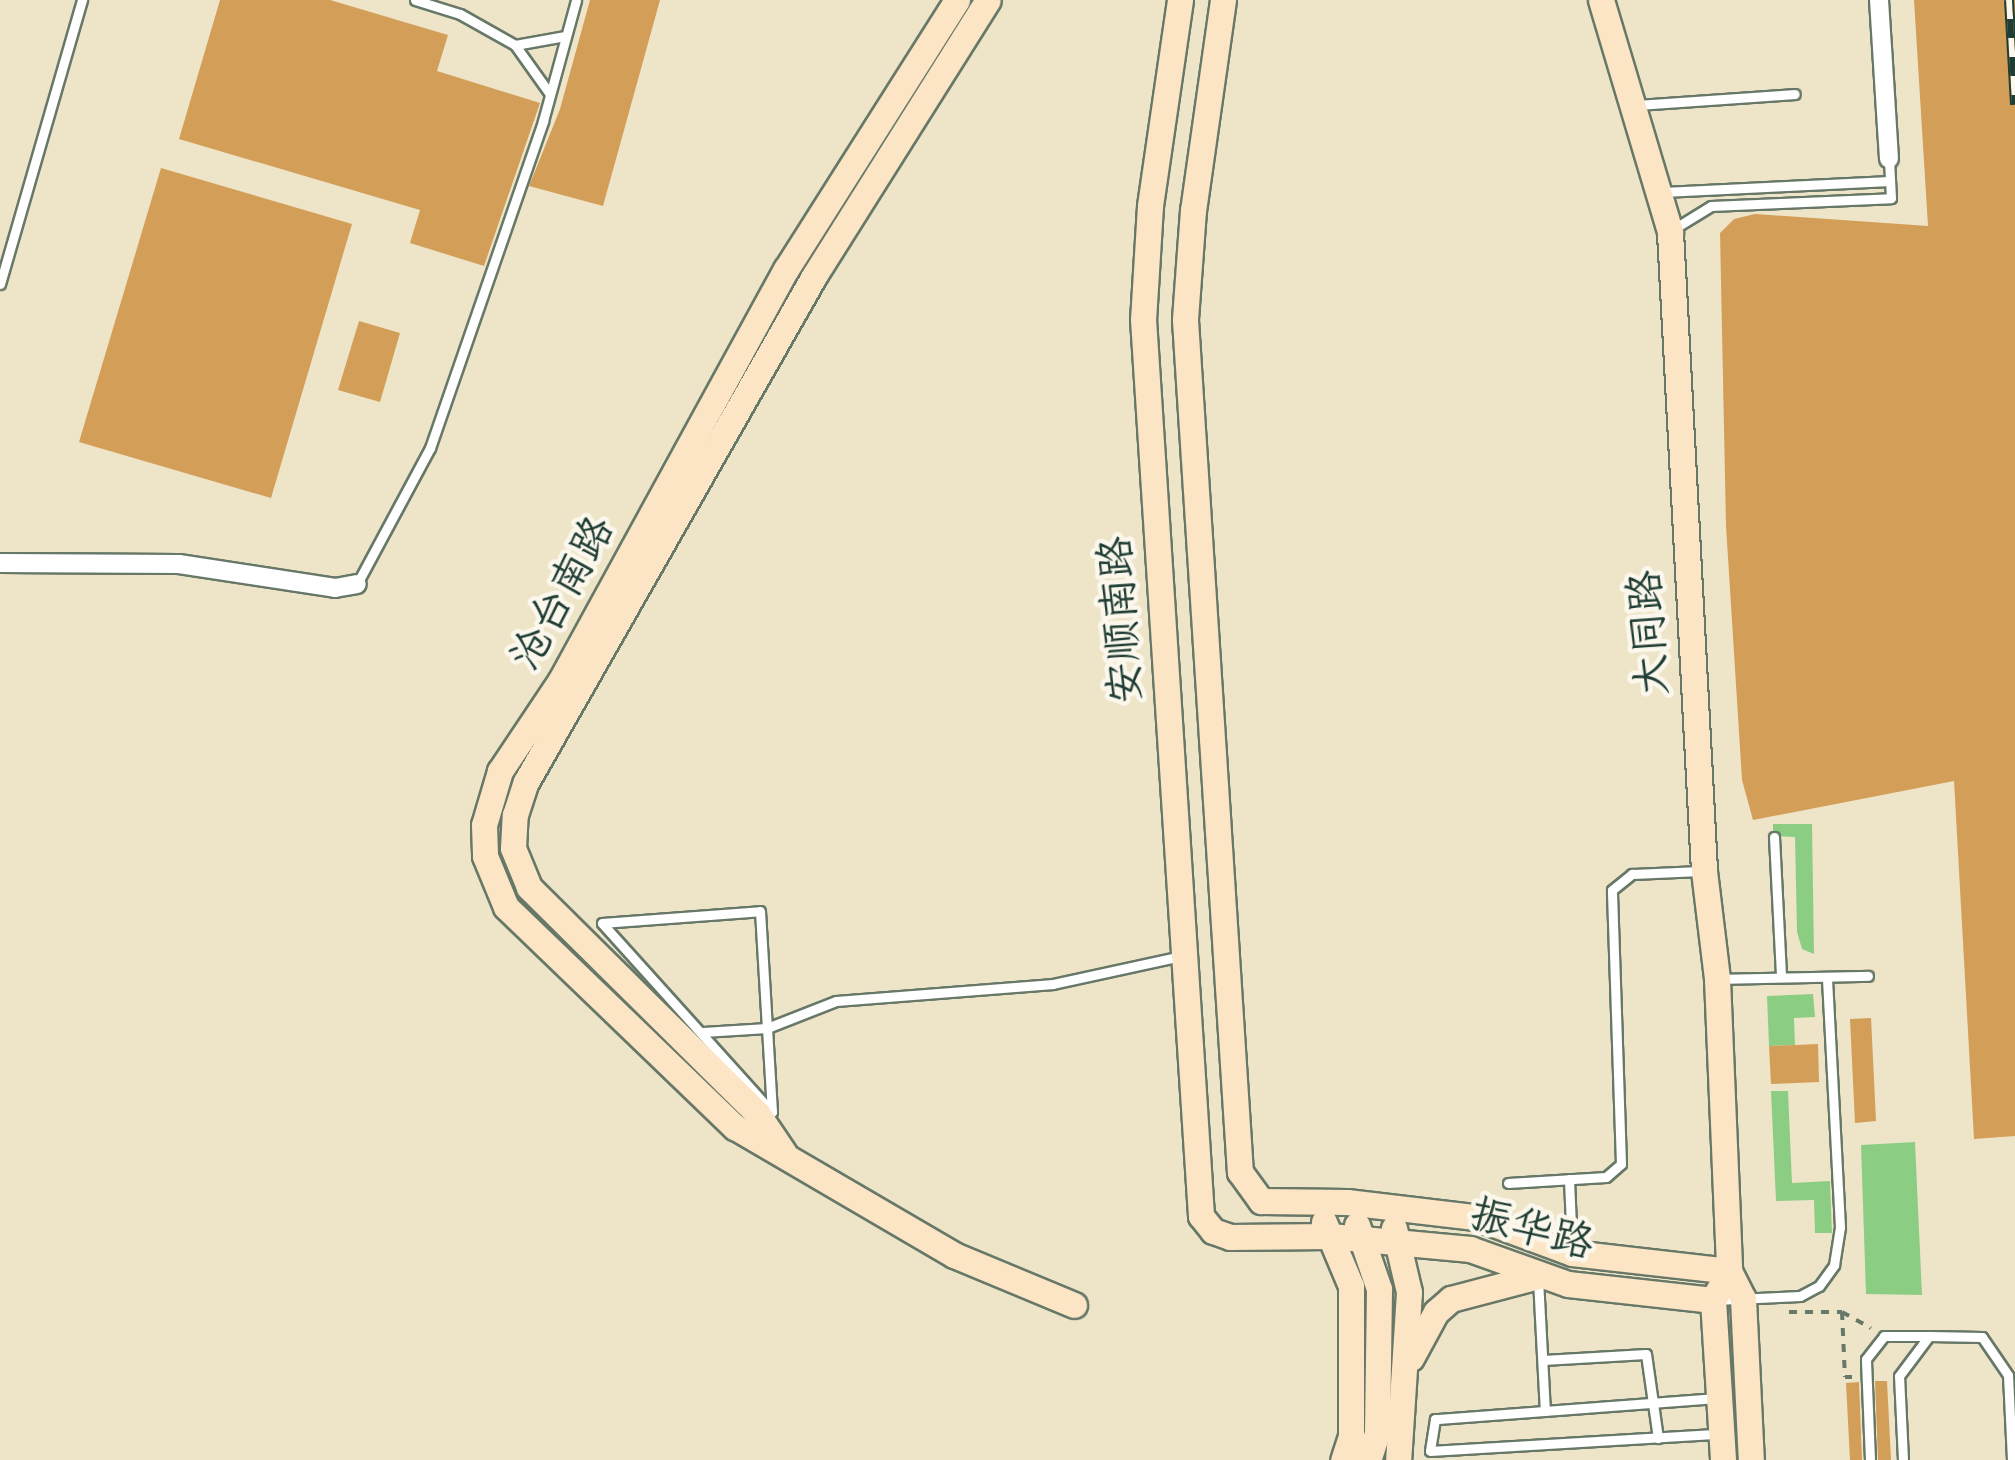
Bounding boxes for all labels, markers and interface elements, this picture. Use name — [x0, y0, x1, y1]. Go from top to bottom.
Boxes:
street label: 沧台南路 — [499, 507, 625, 679]
street label: 安顺南路 — [1090, 534, 1152, 706]
street label: 大同路 — [1619, 568, 1679, 698]
street label: 振华路 — [1465, 1188, 1599, 1270]

